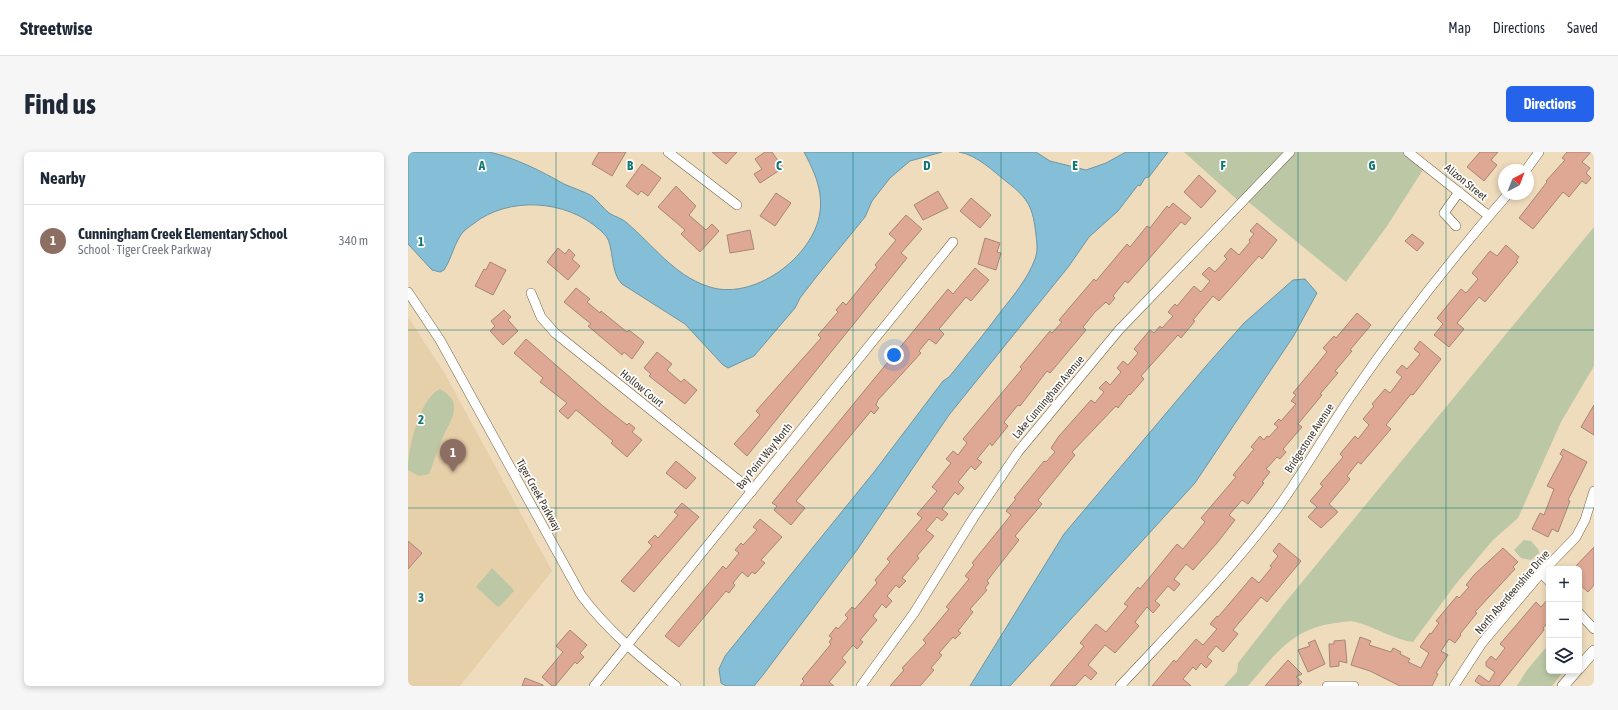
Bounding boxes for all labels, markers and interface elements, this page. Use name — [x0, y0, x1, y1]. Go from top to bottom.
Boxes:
text: Streetwise — [20, 17, 93, 39]
text: Map — [1448, 20, 1471, 36]
text: Directions — [1493, 20, 1545, 36]
text: Saved — [1567, 20, 1598, 36]
button: Directions — [1506, 86, 1594, 122]
text: Find us — [24, 88, 96, 120]
text: A — [478, 158, 486, 173]
text: B — [627, 158, 634, 173]
text: C — [776, 158, 782, 173]
text: D — [923, 158, 931, 173]
text: E — [1072, 158, 1078, 173]
text: F — [1220, 158, 1226, 173]
text: G — [1369, 158, 1376, 173]
street label: Alizon Street — [1442, 161, 1490, 203]
north arrow — [1498, 164, 1534, 200]
text: Nearby — [40, 168, 86, 188]
text: Cunningham Creek Elementary School — [78, 225, 287, 242]
text: 1 — [50, 233, 56, 248]
text: 340 m — [339, 233, 368, 248]
text: 1 — [418, 234, 424, 249]
text: School · Tiger Creek Parkway — [78, 242, 212, 257]
your location — [884, 345, 904, 365]
street label: Lake Cunningham Avenue — [1010, 353, 1086, 441]
street label: Hollow Court — [618, 367, 666, 409]
street label: Bridgestone Avenue — [1282, 401, 1336, 475]
text: 2 — [418, 412, 424, 427]
street label: Bay Point Way North — [734, 421, 794, 491]
pin: 1 — [440, 439, 466, 472]
street label: Tiger Creek Parkway — [514, 457, 564, 533]
street label: North Aberdeenshire Drive — [1472, 548, 1552, 636]
map controls — [1546, 566, 1582, 674]
button: + — [1546, 566, 1582, 602]
text: 3 — [418, 590, 424, 605]
button: − — [1546, 602, 1582, 638]
button: layers — [1546, 638, 1582, 674]

